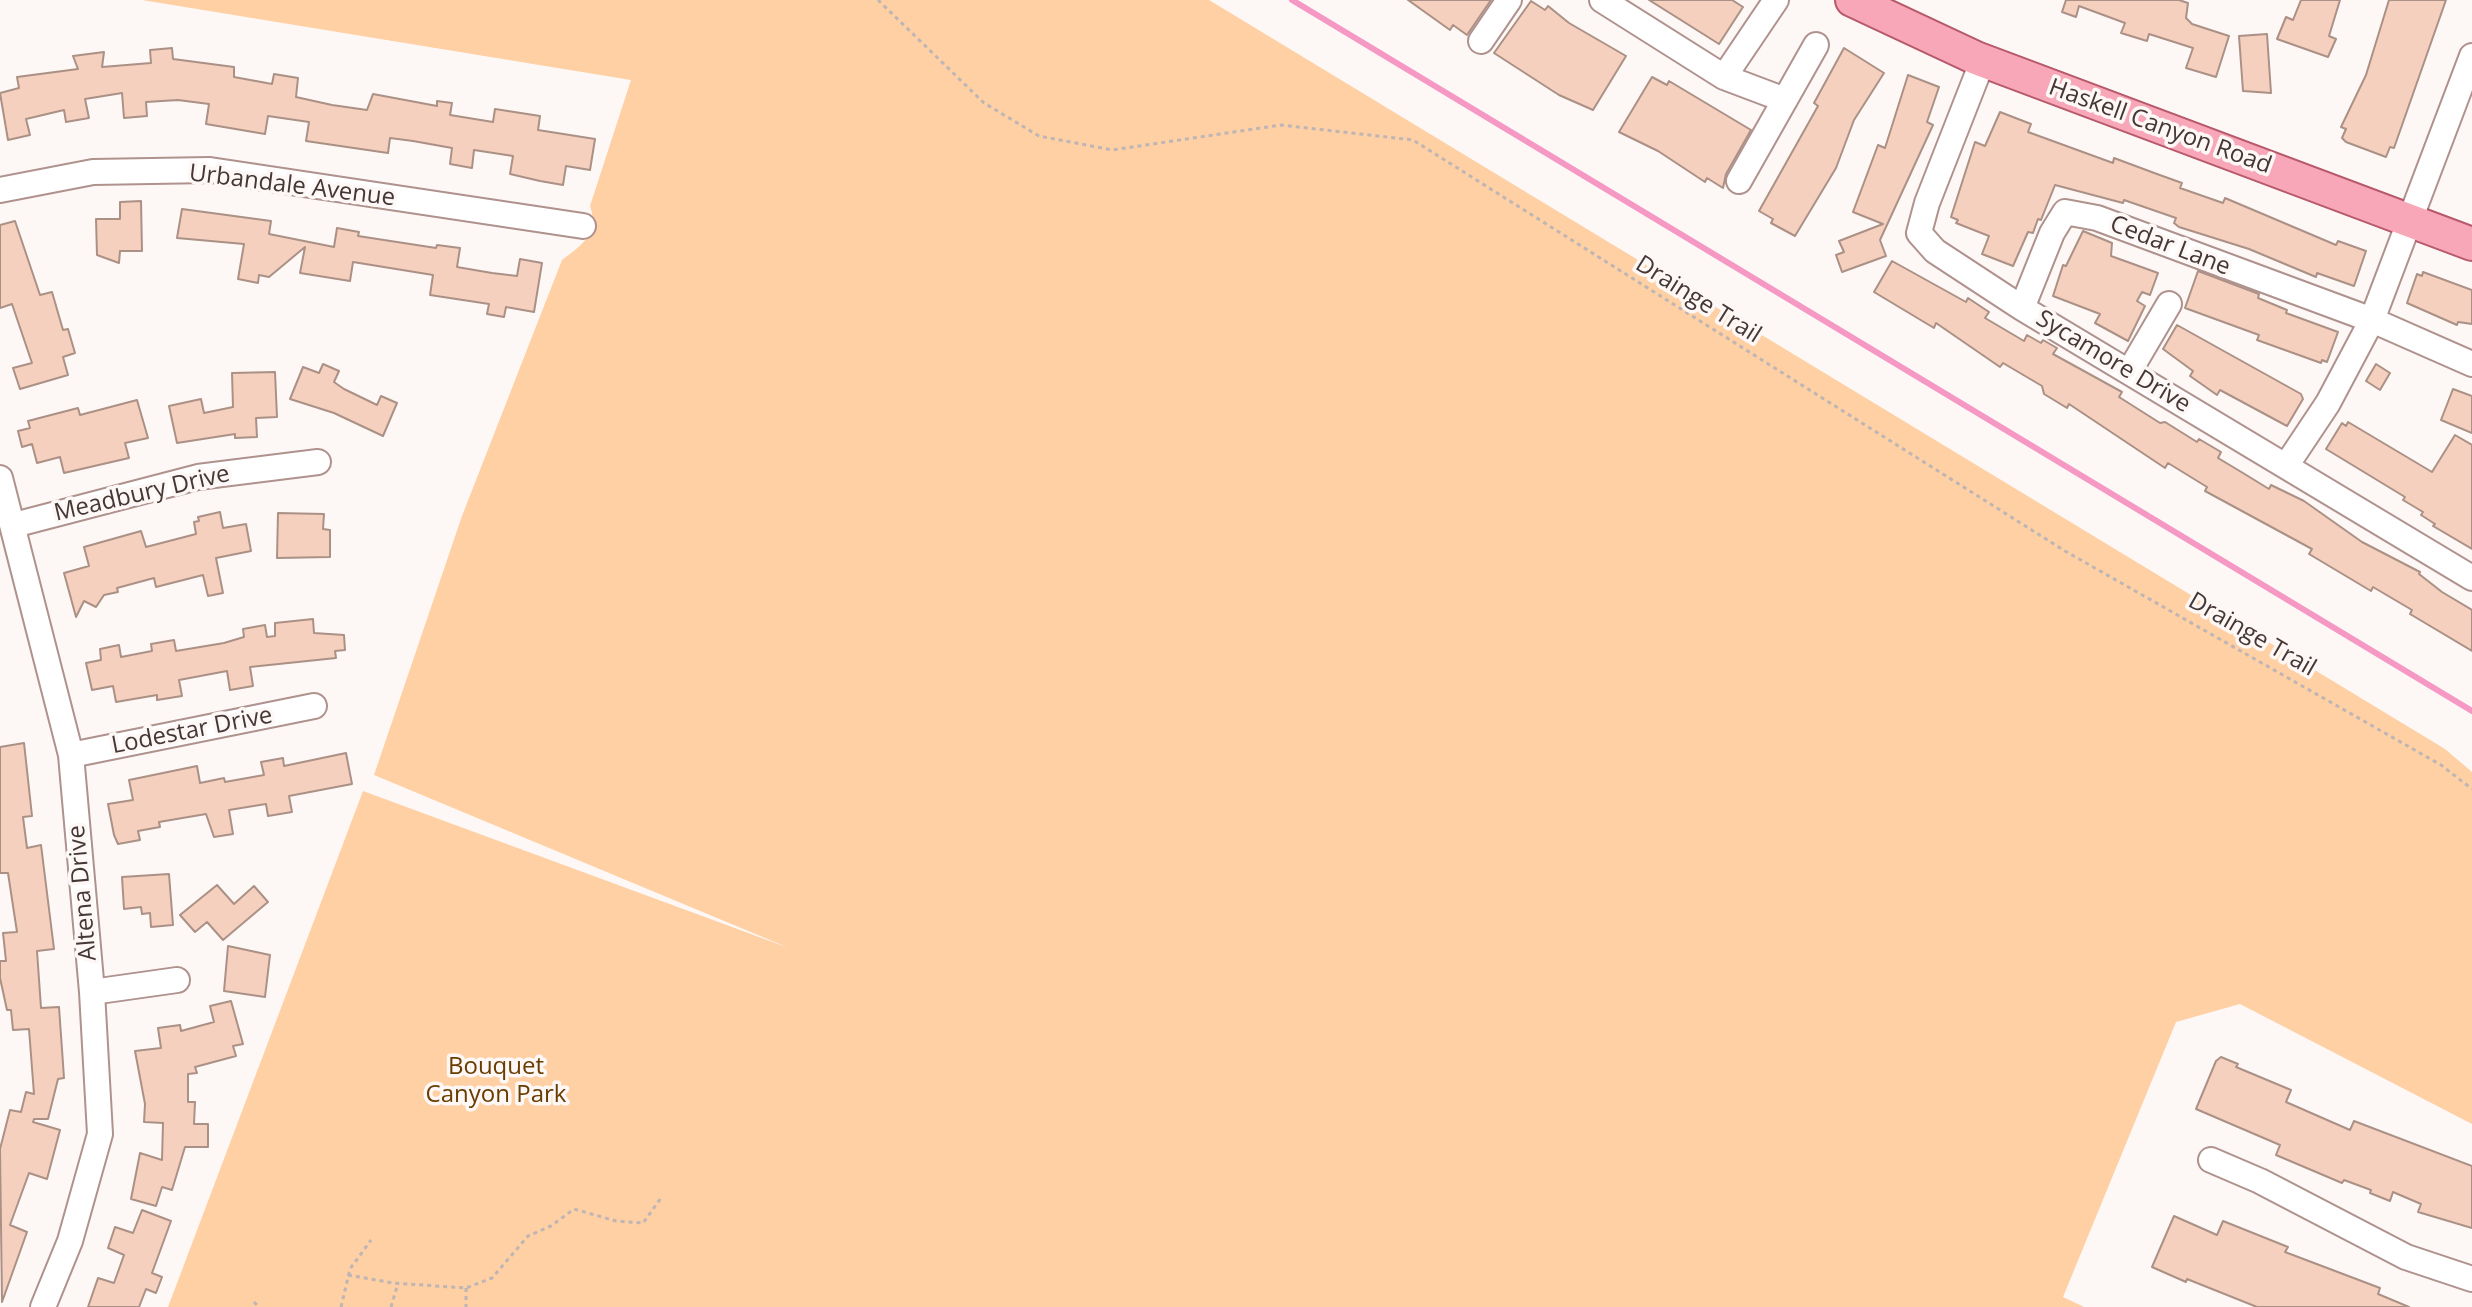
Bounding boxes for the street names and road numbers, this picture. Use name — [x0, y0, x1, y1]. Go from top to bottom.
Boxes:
street label: Haskell Canyon Road — [2045, 73, 2275, 181]
street label: Urbandale Avenue — [187, 159, 397, 213]
street label: Cedar Lane — [2106, 210, 2234, 282]
street label: Drainge Trail — [1630, 250, 1766, 350]
street label: Sycamore Drive — [2031, 305, 2195, 419]
street label: Meadbury Drive — [51, 460, 233, 528]
street label: Drainge Trail — [2183, 587, 2321, 683]
street label: Lodestar Drive — [109, 701, 275, 761]
street label: Altena Drive — [63, 824, 103, 962]

